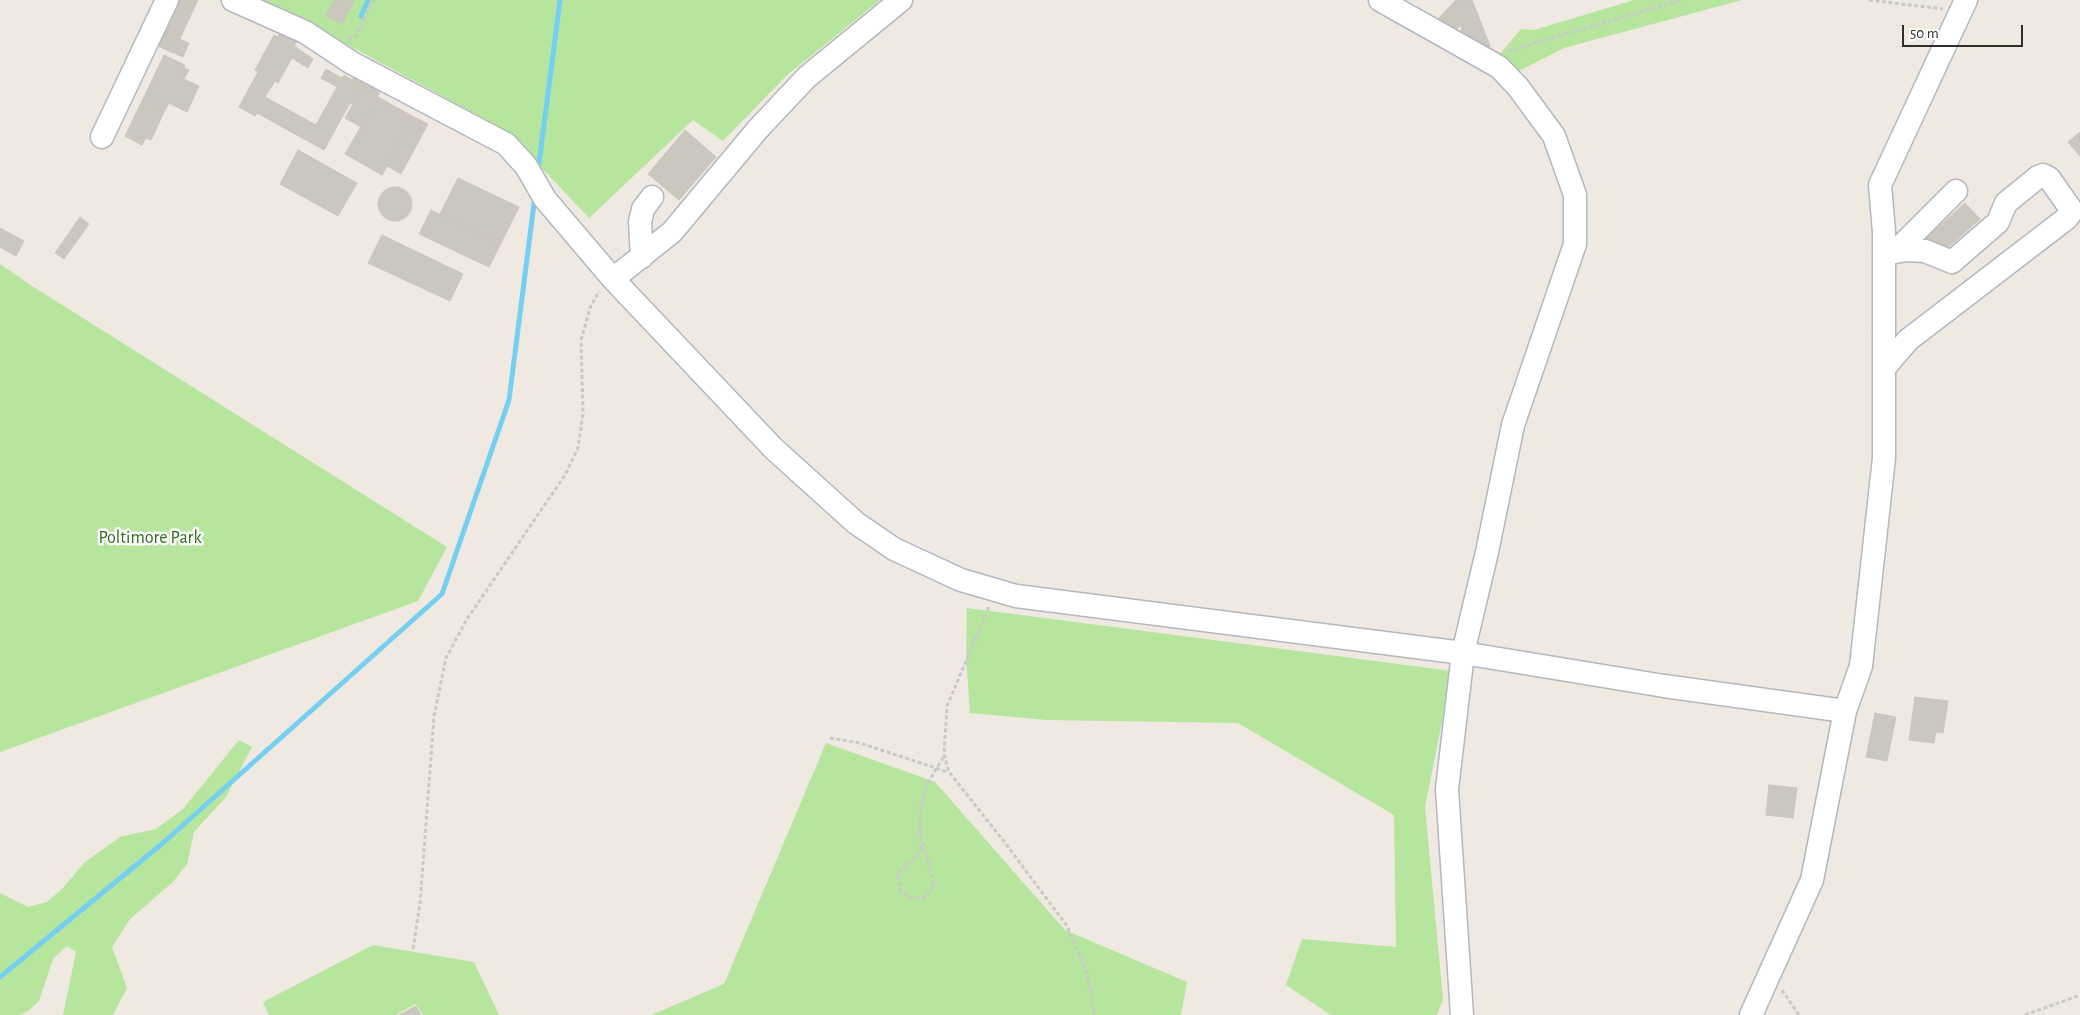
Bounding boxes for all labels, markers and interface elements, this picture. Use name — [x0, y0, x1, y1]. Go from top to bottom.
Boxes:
scale bar — [1905, 15, 2026, 47]
text: 50 m — [1910, 26, 1939, 41]
park label: Poltimore Park — [98, 527, 202, 549]

